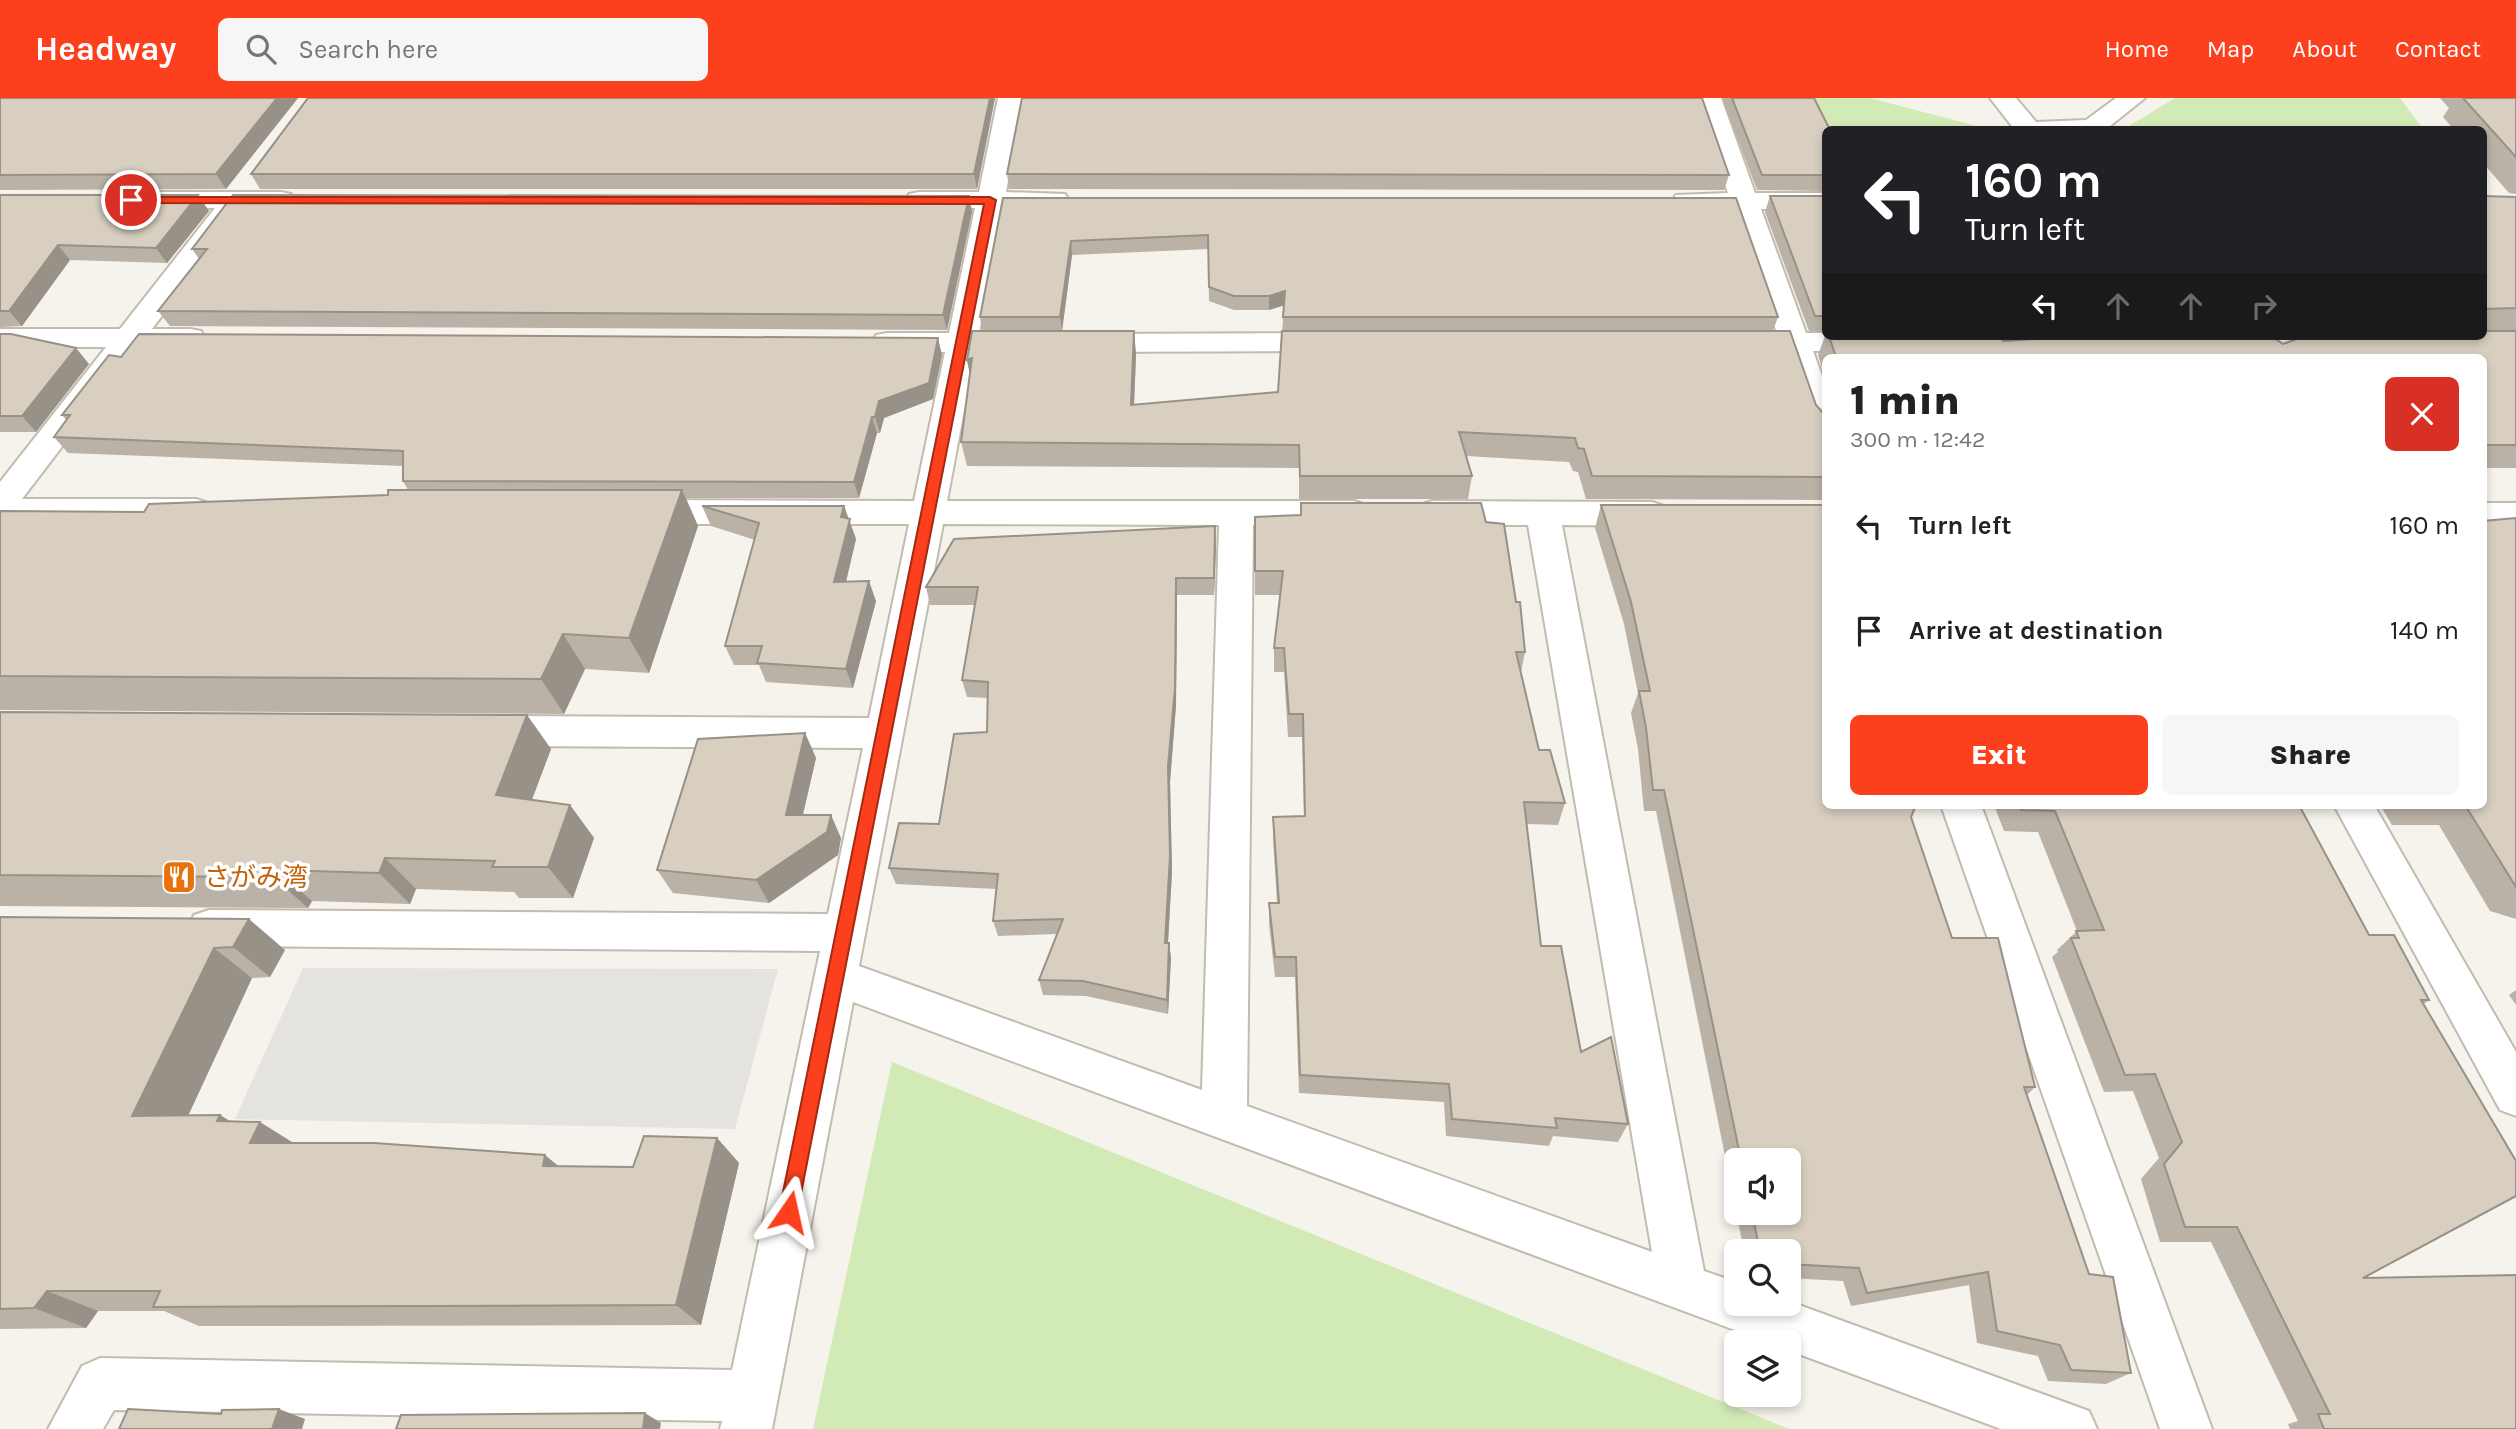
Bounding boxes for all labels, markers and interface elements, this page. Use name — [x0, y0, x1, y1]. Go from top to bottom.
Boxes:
search box — [218, 18, 708, 81]
text: Headway — [35, 30, 176, 68]
icon: search — [242, 30, 280, 68]
text: Search here — [298, 34, 438, 65]
text: Home — [2105, 35, 2169, 63]
text: Map — [2207, 35, 2254, 63]
text: About — [2292, 35, 2357, 63]
text: Contact — [2395, 35, 2481, 63]
text: 160 m — [1965, 152, 2102, 209]
icon: left — [1850, 154, 1941, 245]
pin — [101, 170, 161, 230]
icon: arrive — [112, 181, 150, 219]
text: Turn left — [1965, 211, 2085, 248]
icon: left — [2026, 287, 2064, 325]
icon: ahead — [2099, 287, 2137, 325]
icon: ahead — [2172, 287, 2210, 325]
icon: right — [2245, 287, 2283, 325]
text: 1 min — [1850, 375, 1960, 425]
button: close — [2385, 377, 2459, 451]
text: 300 m · 12:42 — [1850, 426, 1985, 453]
icon: left — [1850, 507, 1888, 545]
text: Turn left — [1909, 510, 2011, 541]
text: 160 m — [2390, 510, 2459, 541]
icon: arrive — [1850, 612, 1888, 650]
text: Arrive at destination — [1909, 615, 2163, 646]
text: 140 m — [2390, 615, 2459, 646]
button: Exit — [1850, 715, 2148, 795]
button: Share — [2162, 715, 2459, 795]
restaurant icon: さがみ湾 — [160, 858, 198, 896]
place label: さがみ湾 — [204, 862, 308, 893]
map controls — [1724, 1148, 1801, 1407]
button: sound — [1724, 1148, 1801, 1225]
position arrow — [752, 1175, 826, 1249]
button: search — [1724, 1239, 1801, 1316]
button: layers — [1724, 1330, 1801, 1407]

